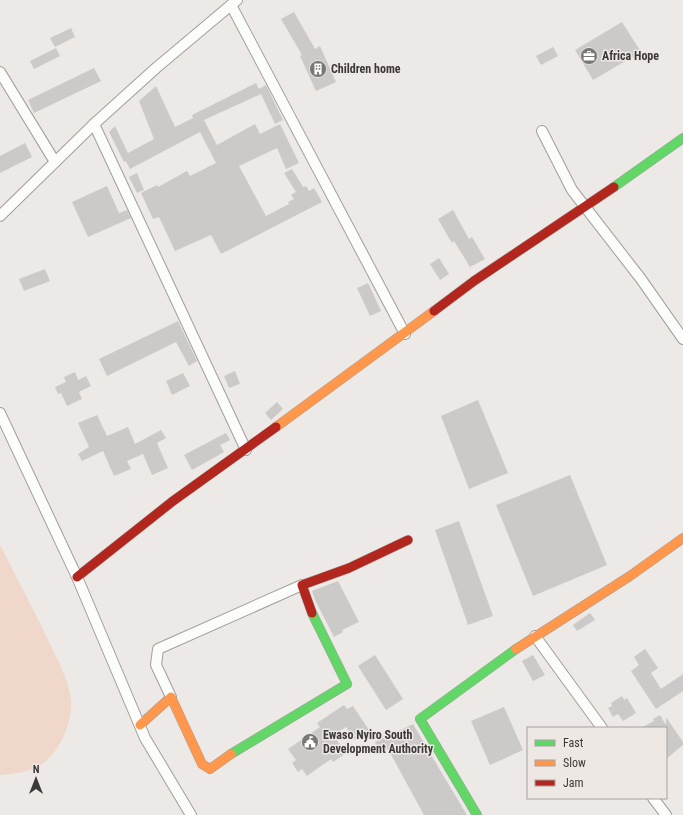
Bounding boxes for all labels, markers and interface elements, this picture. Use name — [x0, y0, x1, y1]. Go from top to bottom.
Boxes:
office icon: Africa Hope — [579, 46, 599, 66]
place label: Africa Hope — [602, 49, 659, 63]
building icon: Children home — [308, 59, 328, 79]
place label: Children home — [331, 62, 401, 76]
legend — [527, 727, 667, 799]
place label: Ewaso Nyiro South Development Authority — [323, 728, 434, 756]
public building icon: Ewaso Nyiro South Development Authority — [300, 732, 320, 752]
text: Fast — [563, 736, 584, 750]
text: Slow — [563, 756, 586, 770]
north arrow — [16, 759, 56, 799]
text: N — [33, 763, 40, 776]
text: Jam — [563, 776, 584, 790]

